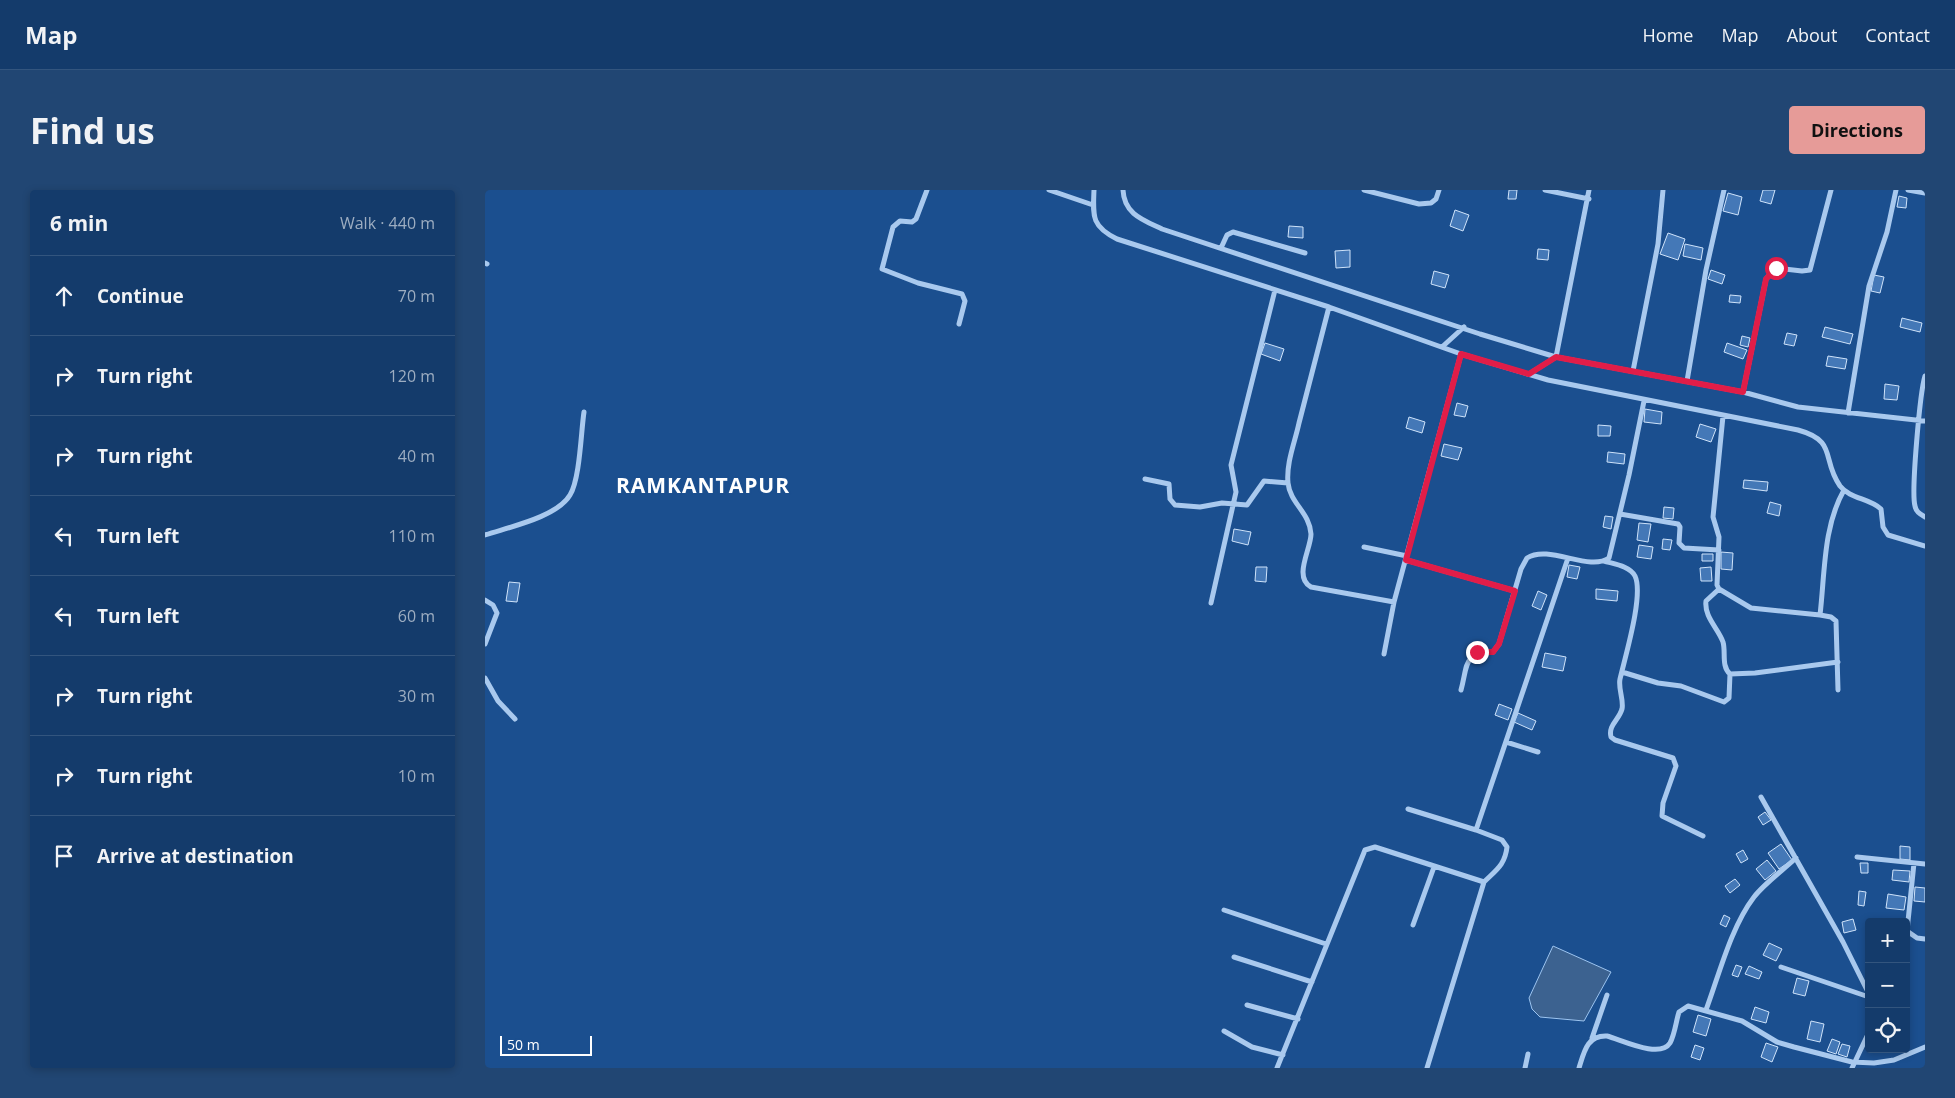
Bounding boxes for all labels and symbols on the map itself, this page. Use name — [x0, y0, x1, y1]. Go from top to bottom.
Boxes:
route start — [1765, 257, 1788, 280]
district label: RAMKANTAPUR — [616, 471, 790, 499]
route end — [1466, 641, 1489, 664]
scale bar — [500, 1033, 593, 1056]

